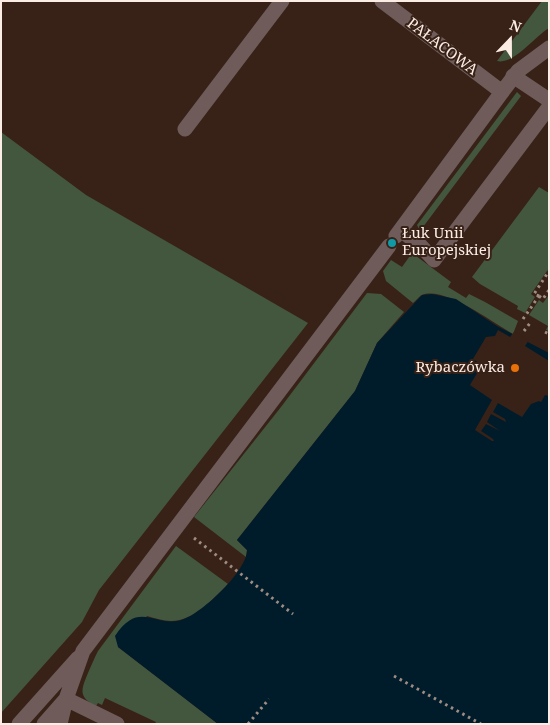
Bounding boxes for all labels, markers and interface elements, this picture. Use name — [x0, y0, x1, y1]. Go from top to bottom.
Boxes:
street label: PAŁACOWA — [403, 15, 481, 79]
north arrow — [485, 15, 535, 65]
text: N — [507, 15, 524, 37]
place label: Łuk Unii Europejskiej — [402, 225, 491, 260]
marker: Łuk Unii Europejskiej — [386, 237, 398, 249]
place label: Rybaczówka — [415, 359, 505, 377]
marker: Rybaczówka — [509, 362, 521, 374]

